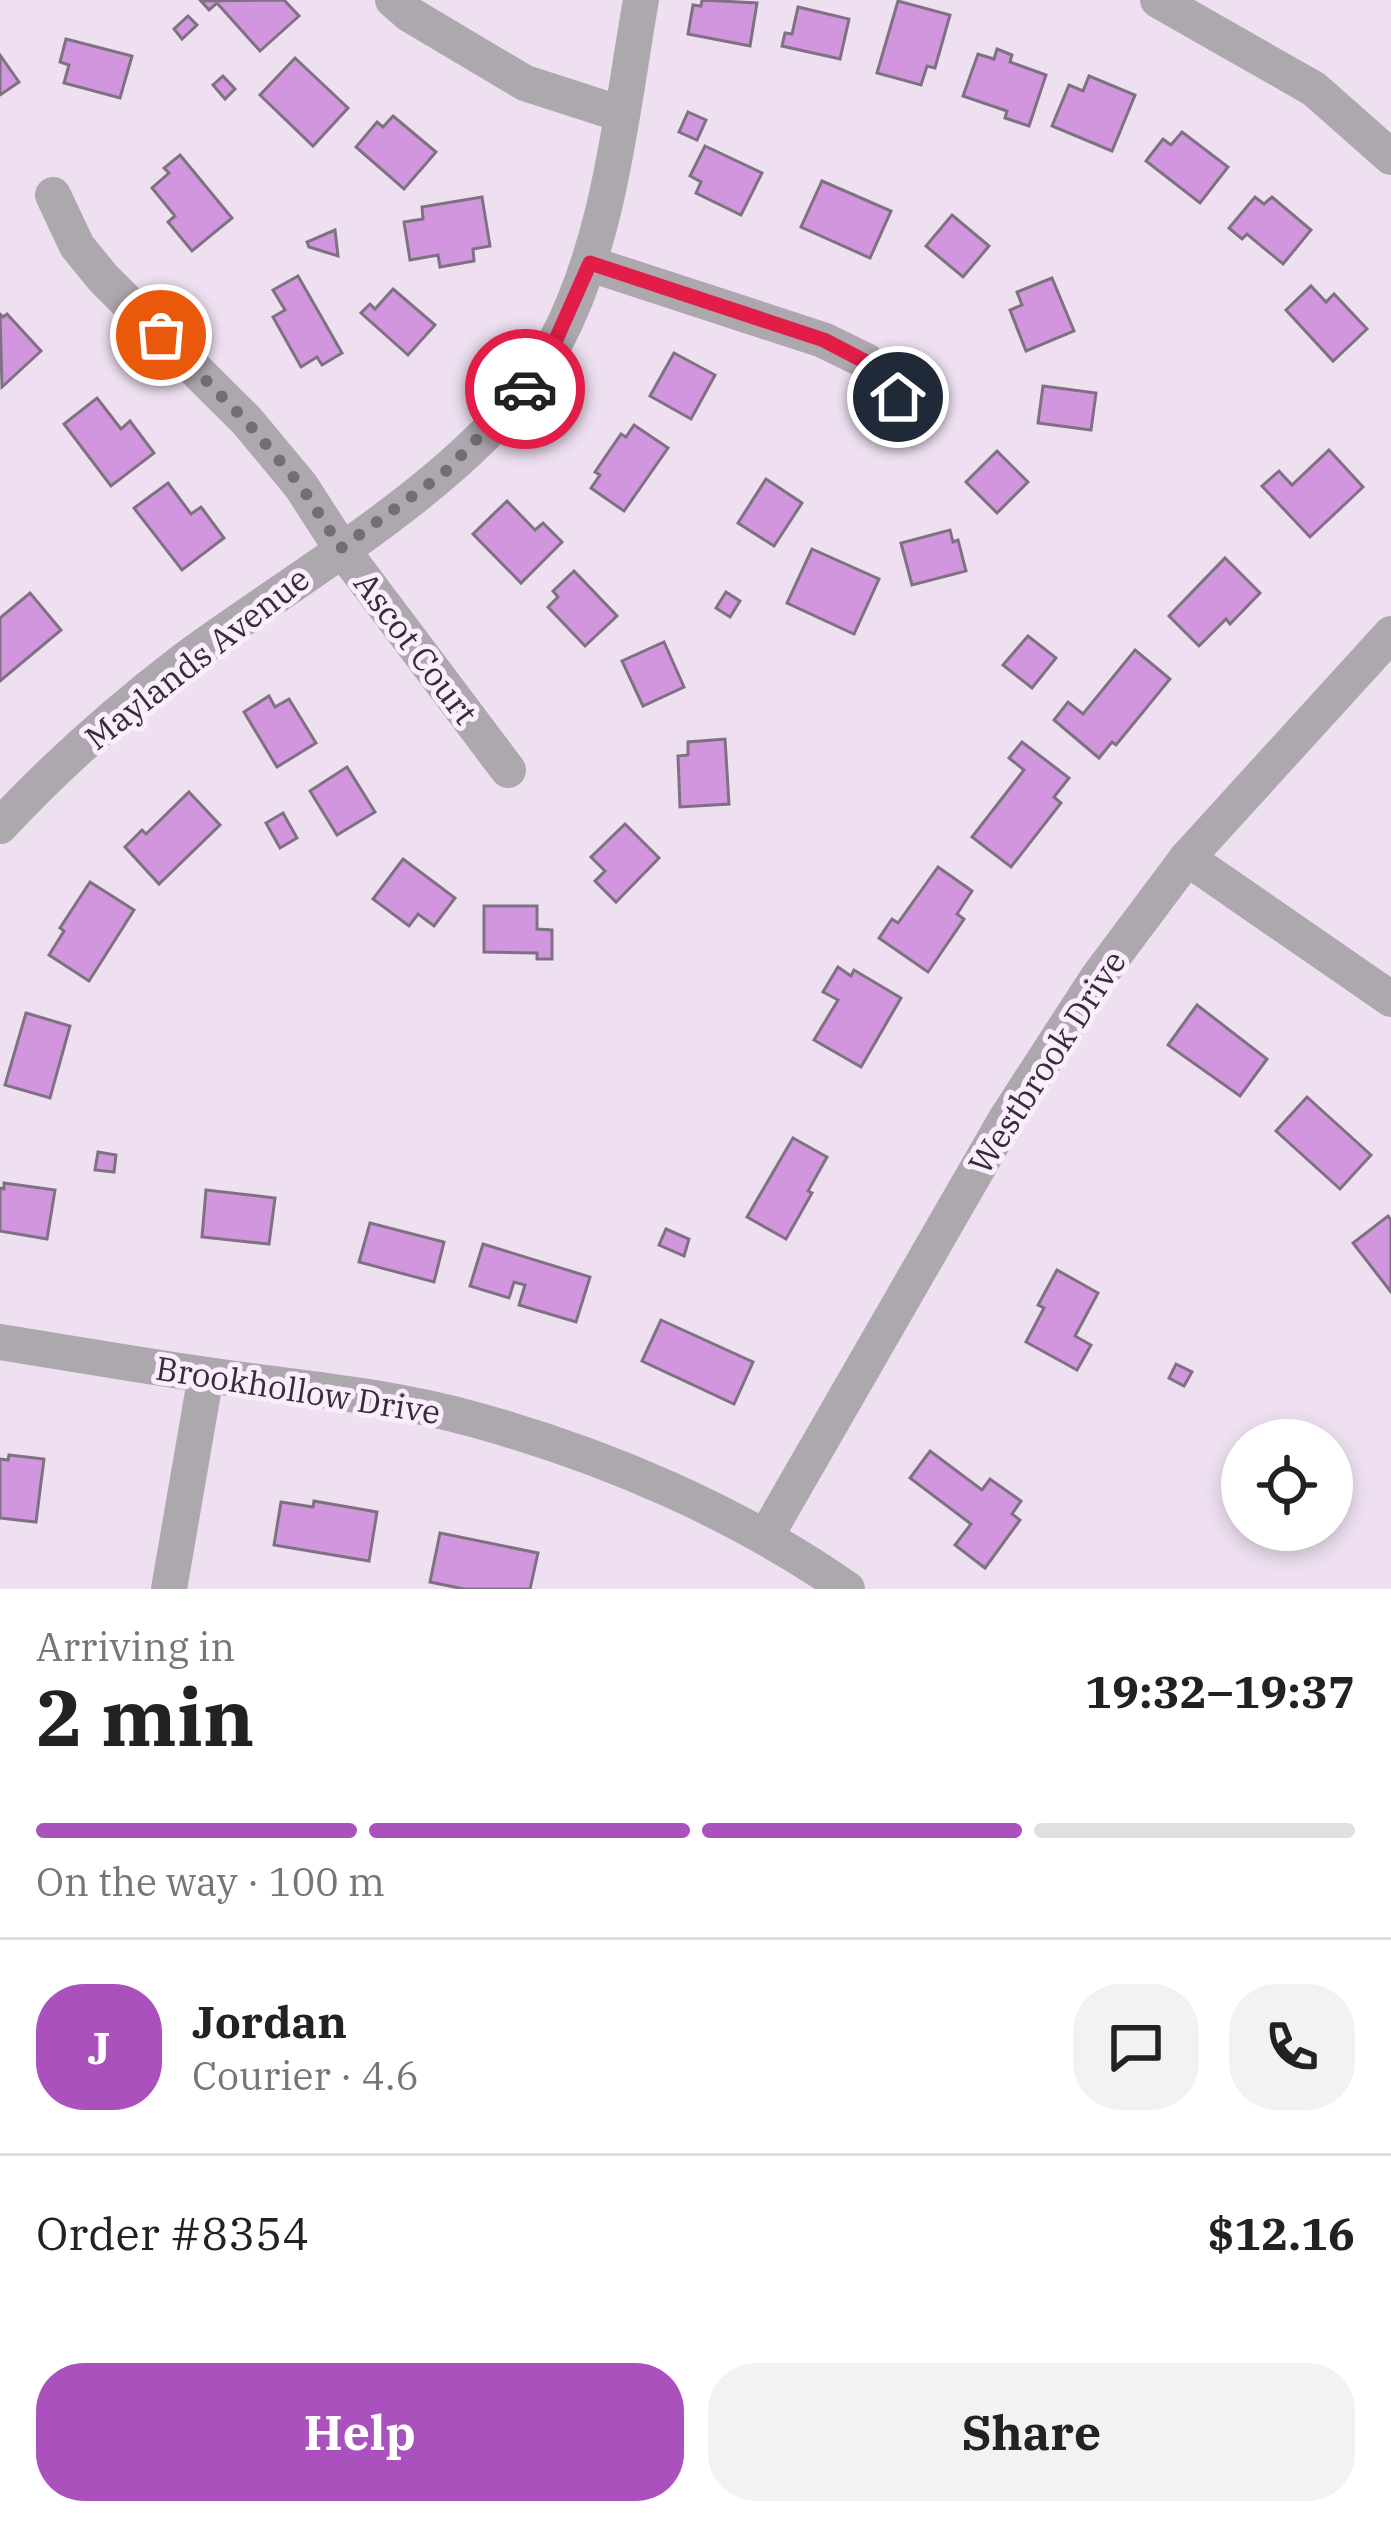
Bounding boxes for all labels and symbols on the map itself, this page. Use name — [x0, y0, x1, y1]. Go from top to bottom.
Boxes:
pin — [110, 284, 212, 386]
courier — [465, 329, 585, 449]
pin — [847, 346, 949, 448]
street label: Maylands Avenue — [76, 557, 317, 759]
street label: Ascot Court — [345, 563, 488, 733]
street label: Westbrook Drive — [958, 942, 1135, 1182]
street label: Brookhollow Drive — [153, 1346, 443, 1433]

